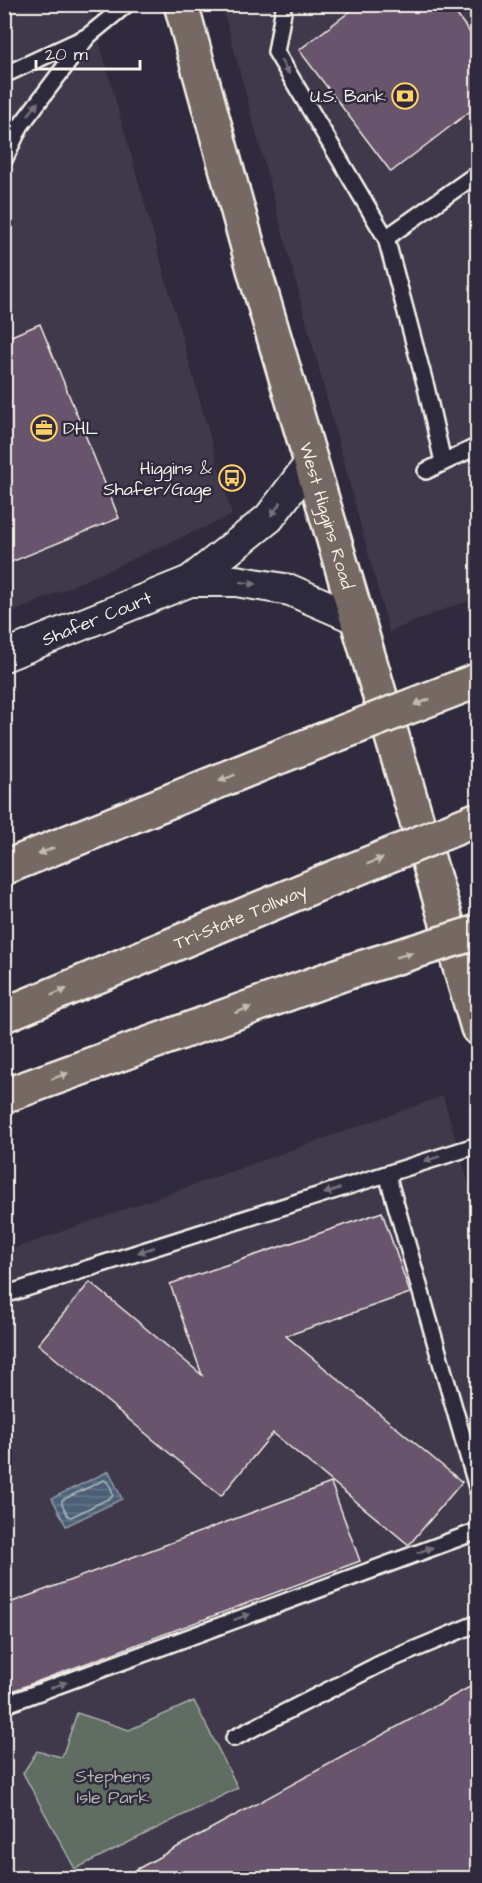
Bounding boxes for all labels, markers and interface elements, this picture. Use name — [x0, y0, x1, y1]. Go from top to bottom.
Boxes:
scale bar — [36, 33, 140, 71]
text: 20 m — [45, 42, 88, 67]
one-way arrow — [279, 59, 290, 75]
bank icon: U.S. Bank — [390, 81, 420, 111]
place label: U.S. Bank — [310, 84, 386, 109]
one-way arrow — [27, 101, 40, 117]
office icon: DHL — [29, 413, 59, 443]
place label: DHL — [63, 416, 99, 441]
street label: West Higgins Road — [293, 439, 360, 592]
place label: Higgins & Shafer/Gage — [103, 456, 212, 503]
bus stop icon: Higgins & Shafer/Gage — [217, 463, 247, 493]
one-way arrow — [270, 500, 282, 516]
one-way arrow — [239, 578, 258, 588]
street label: Shafer Court — [38, 585, 156, 652]
one-way arrow — [412, 697, 430, 707]
one-way arrow — [218, 774, 236, 783]
one-way arrow — [37, 847, 55, 856]
one-way arrow — [366, 856, 384, 865]
street label: Tri-State Tollway — [170, 878, 311, 956]
one-way arrow — [395, 950, 413, 959]
one-way arrow — [50, 987, 68, 997]
one-way arrow — [234, 1004, 252, 1014]
one-way arrow — [51, 1071, 69, 1081]
one-way arrow — [423, 1155, 441, 1164]
one-way arrow — [323, 1187, 341, 1197]
one-way arrow — [137, 1246, 155, 1256]
one-way arrow — [417, 1545, 435, 1555]
one-way arrow — [234, 1612, 252, 1622]
one-way arrow — [51, 1679, 69, 1689]
park label: Stephens Isle Park — [75, 1764, 151, 1810]

